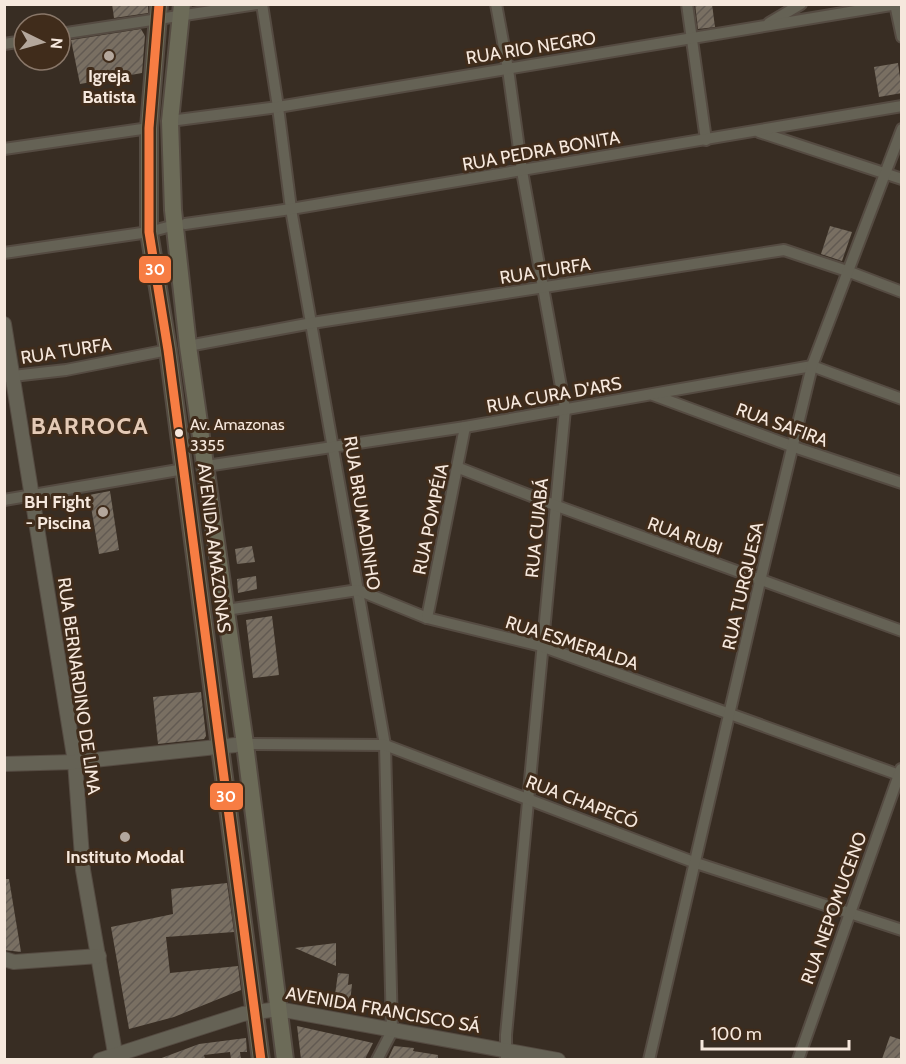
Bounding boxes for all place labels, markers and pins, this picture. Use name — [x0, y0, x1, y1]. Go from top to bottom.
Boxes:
marker: Igreja Batista — [102, 49, 116, 63]
place label: Igreja Batista — [82, 65, 136, 108]
place label: Av. Amazonas 3355 — [190, 415, 285, 455]
marker: Av. Amazonas 3355 — [173, 427, 185, 439]
place label: BH Fight - Piscina — [24, 491, 91, 534]
marker: BH Fight - Piscina — [96, 505, 110, 519]
marker: Instituto Modal — [118, 830, 132, 844]
place label: Instituto Modal — [66, 846, 185, 868]

